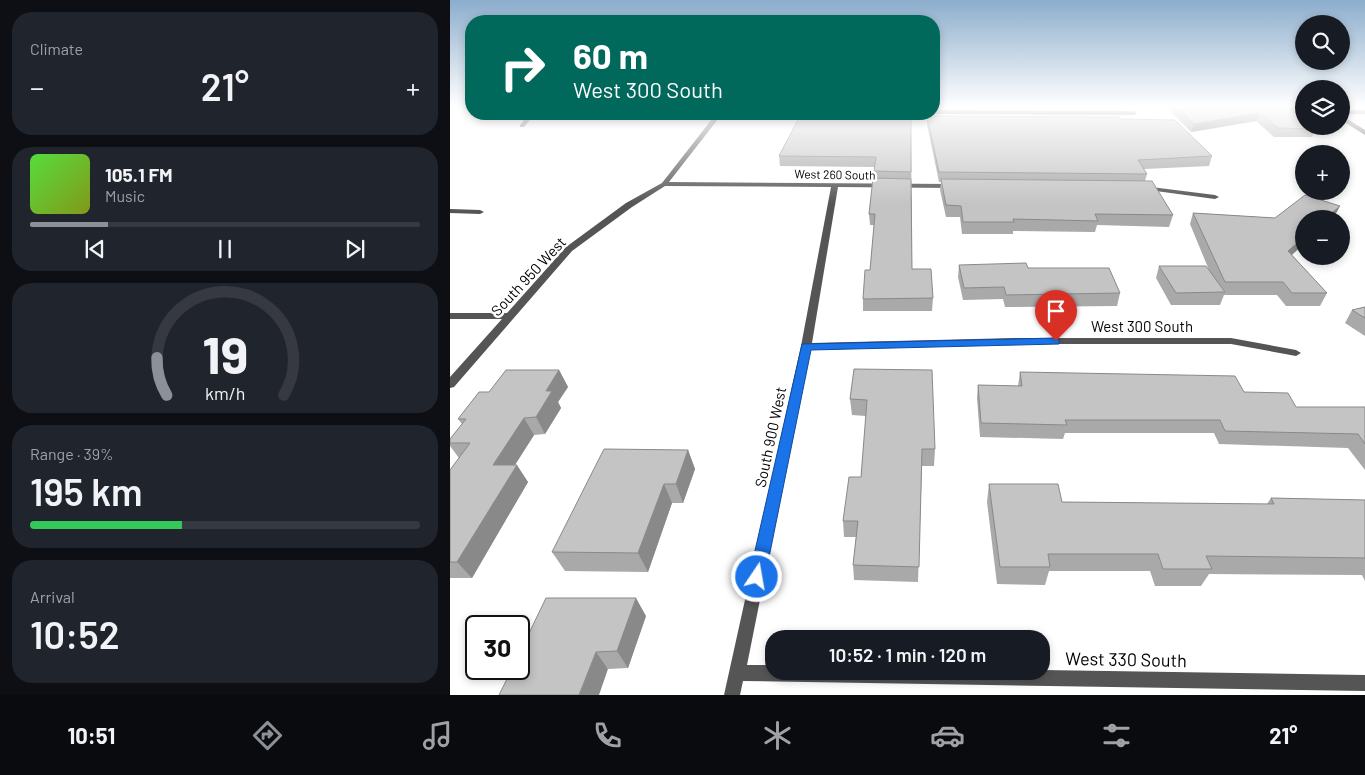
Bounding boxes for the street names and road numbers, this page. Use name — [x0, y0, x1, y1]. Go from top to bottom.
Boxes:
street label: West 260 South — [794, 166, 876, 182]
street label: South 950 West — [487, 233, 569, 319]
street label: West 300 South — [1091, 317, 1193, 335]
street label: South 900 West — [751, 385, 789, 489]
street label: West 330 South — [1065, 647, 1187, 671]

